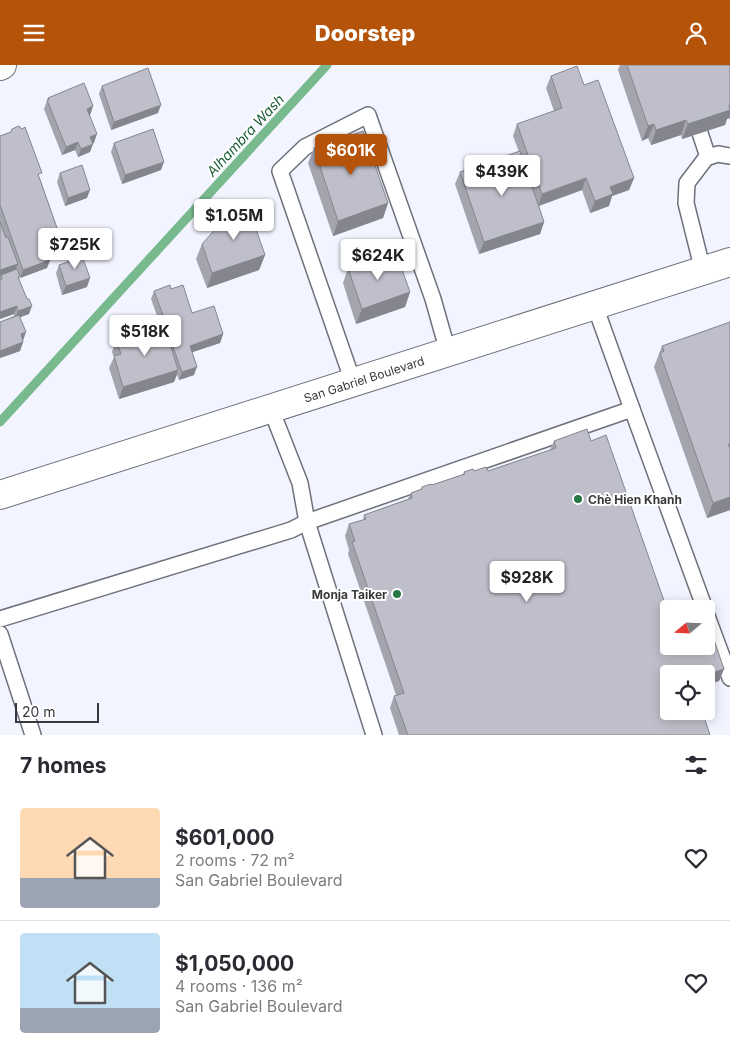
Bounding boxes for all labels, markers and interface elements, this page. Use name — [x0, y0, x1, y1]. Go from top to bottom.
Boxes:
icon: menu — [20, 19, 48, 47]
icon: person — [682, 19, 710, 47]
text: Doorstep — [315, 20, 415, 46]
water label: Alhambra Wash — [202, 91, 287, 180]
pin: $601K — [316, 133, 386, 176]
text: $601K — [326, 140, 376, 160]
pin: $439K — [467, 155, 537, 197]
text: $439K — [475, 161, 529, 181]
pin: $1.05M — [193, 199, 275, 241]
text: $1.05M — [205, 205, 263, 225]
pin: $725K — [40, 227, 110, 270]
text: $725K — [49, 234, 101, 254]
pin: $624K — [343, 239, 413, 281]
text: $624K — [351, 245, 405, 265]
pin: $518K — [110, 315, 180, 357]
text: $518K — [120, 321, 170, 341]
street label: San Gabriel Boulevard — [302, 353, 426, 405]
place label: Chè Hien Khanh — [588, 492, 682, 507]
marker: Chè Hien Khanh — [572, 493, 584, 505]
pin: $928K — [492, 561, 562, 603]
text: $928K — [501, 567, 553, 587]
place label: Monja Taiker — [312, 587, 387, 602]
marker: Monja Taiker — [391, 588, 403, 600]
north arrow — [660, 600, 715, 655]
map controls — [660, 600, 715, 720]
button: locate — [660, 665, 715, 720]
scale bar — [15, 700, 99, 723]
text: 20 m — [22, 703, 56, 720]
icon: filters — [682, 751, 710, 779]
text: 7 homes — [20, 753, 107, 778]
text: $601,000 — [175, 825, 274, 850]
icon: home — [60, 828, 120, 888]
icon: heart — [682, 844, 710, 872]
text: 2 rooms · 72 m² — [175, 850, 295, 870]
text: San Gabriel Boulevard — [175, 870, 343, 890]
text: $1,050,000 — [175, 951, 294, 976]
icon: home — [60, 953, 120, 1013]
icon: heart — [682, 969, 710, 997]
text: 4 rooms · 136 m² — [175, 976, 303, 996]
text: San Gabriel Boulevard — [175, 996, 343, 1016]

